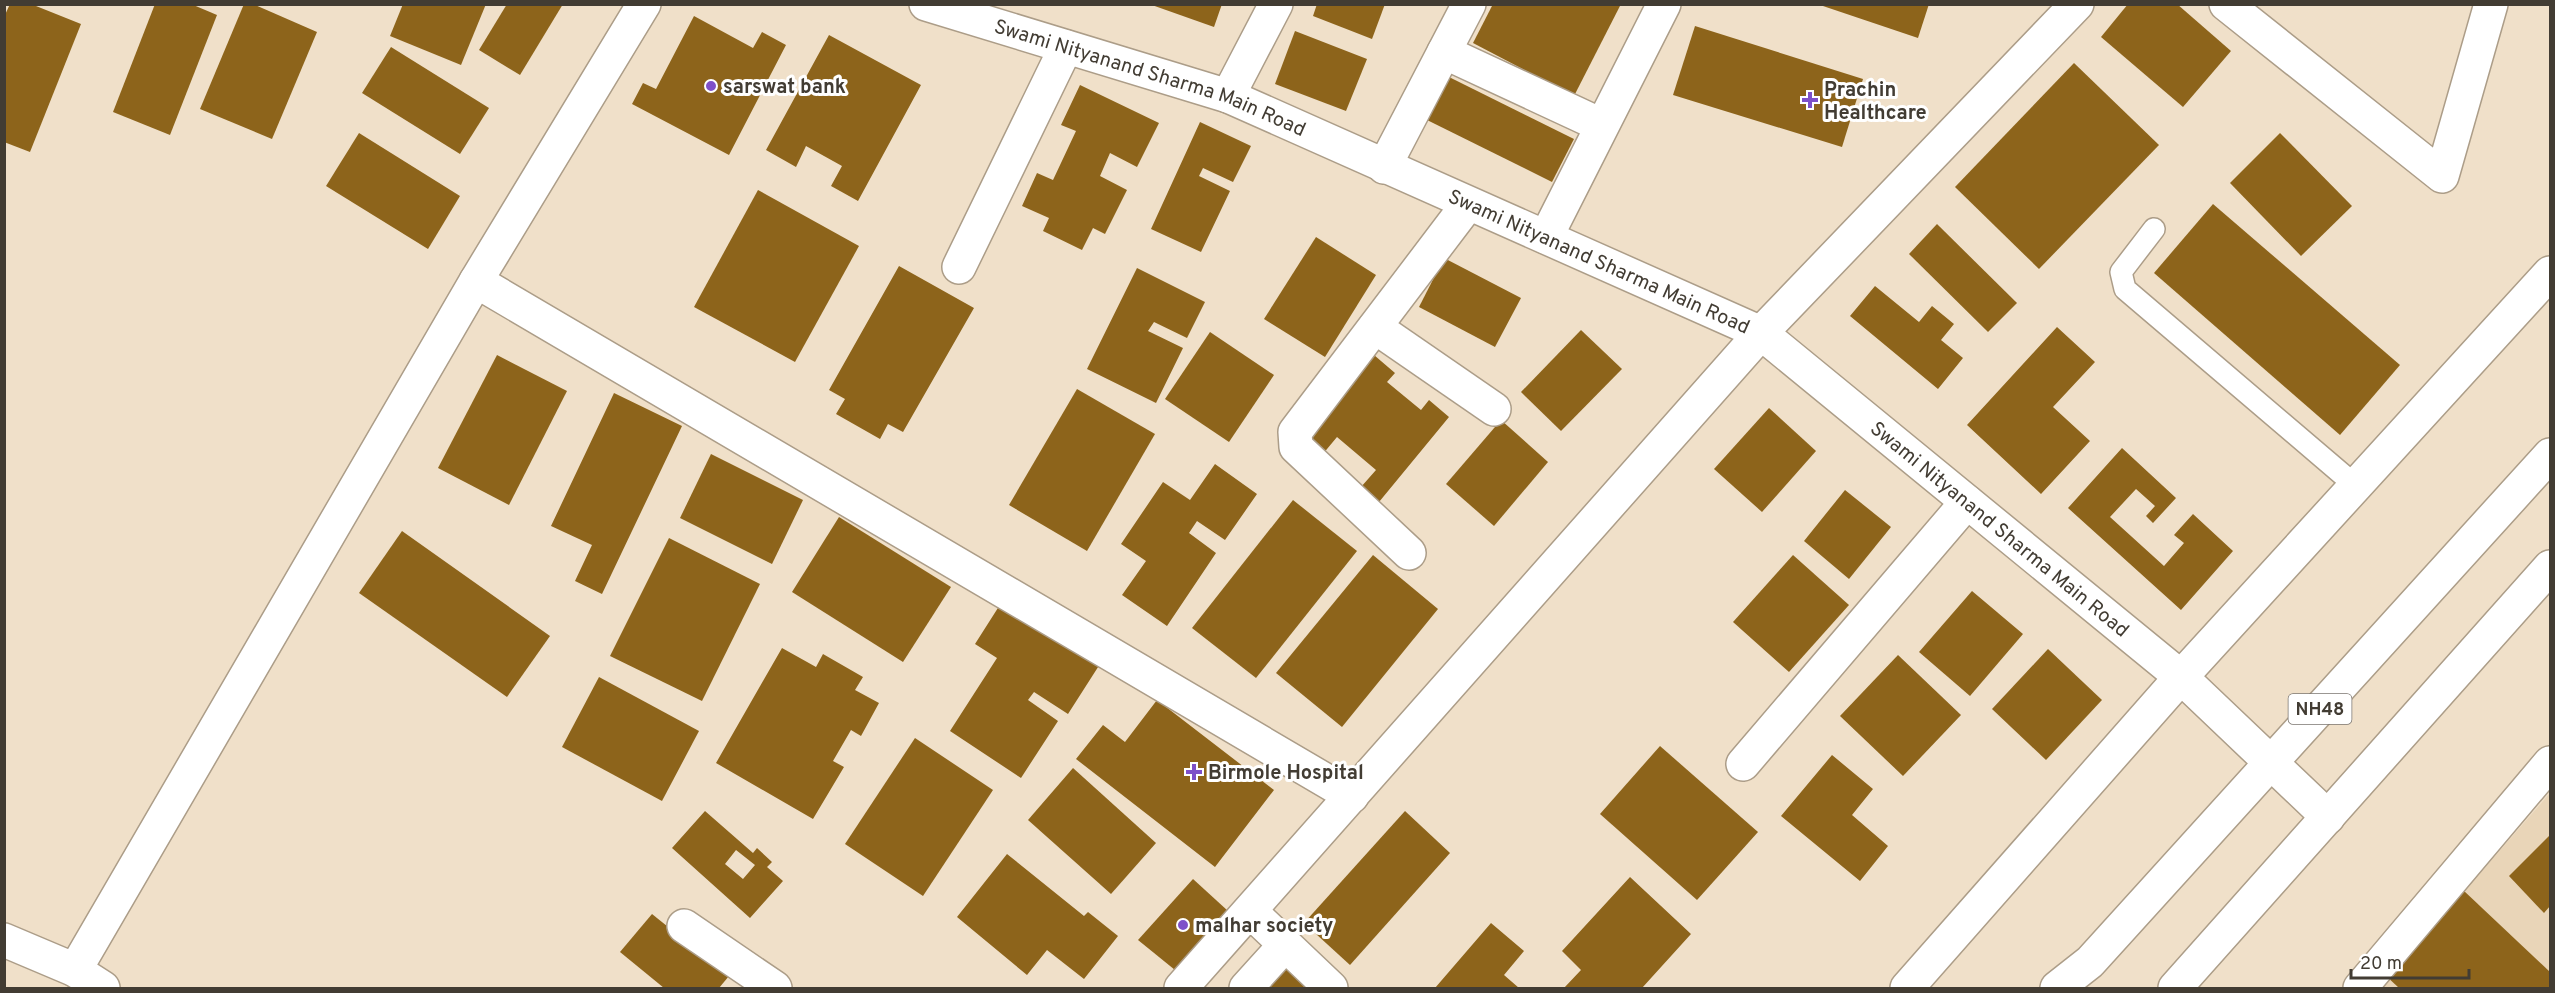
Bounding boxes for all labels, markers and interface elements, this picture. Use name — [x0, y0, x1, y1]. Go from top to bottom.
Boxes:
street label: Swami Nityanand Sharma Main Road — [991, 15, 1309, 144]
place label: sarswat bank — [723, 75, 846, 101]
place label: Prachin Healthcare — [1824, 78, 1927, 127]
marker: sarswat bank — [704, 79, 718, 93]
marker: Prachin Healthcare — [1801, 91, 1819, 109]
street label: Swami Nityanand Sharma Main Road — [1444, 184, 1753, 341]
street label: Swami Nityanand Sharma Main Road — [1864, 416, 2134, 644]
road number: NH48 — [2288, 694, 2352, 724]
place label: Birmole Hospital — [1208, 761, 1364, 787]
marker: Birmole Hospital — [1185, 763, 1203, 781]
place label: malhar society — [1195, 914, 1333, 940]
marker: malhar society — [1176, 918, 1190, 932]
scale bar — [2351, 942, 2470, 980]
text: 20 m — [2360, 953, 2402, 976]

